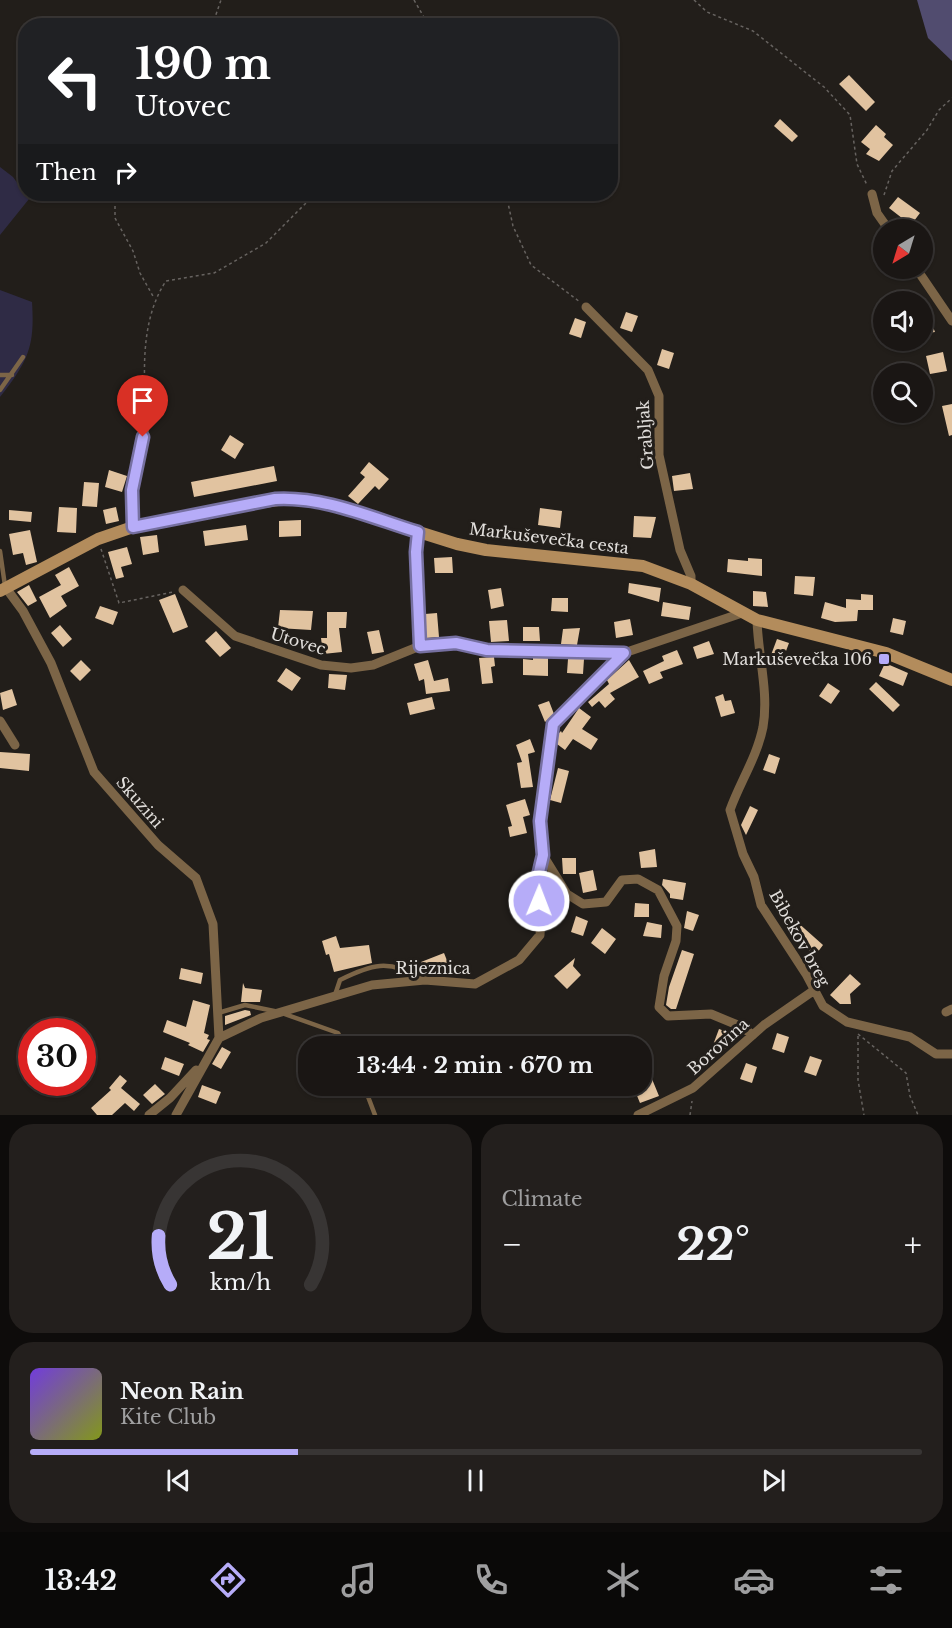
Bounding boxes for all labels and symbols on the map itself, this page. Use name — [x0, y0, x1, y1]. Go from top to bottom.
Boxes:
north arrow — [873, 219, 933, 279]
pin — [117, 375, 168, 437]
street label: Grabljak — [633, 399, 657, 470]
street label: Markuševečka cesta — [468, 518, 630, 558]
street label: Utovec — [268, 623, 328, 659]
place label: Markuševečka 106 — [722, 649, 872, 669]
marker: Markuševečka 106 — [877, 652, 891, 666]
street label: Skuzini — [112, 772, 168, 832]
position arrow — [507, 869, 571, 933]
street label: Bibekov breg — [765, 886, 835, 990]
street label: Rijeznica — [396, 958, 471, 978]
street label: Borovina — [683, 1013, 753, 1079]
speed limit sign: 30 — [18, 1018, 96, 1096]

